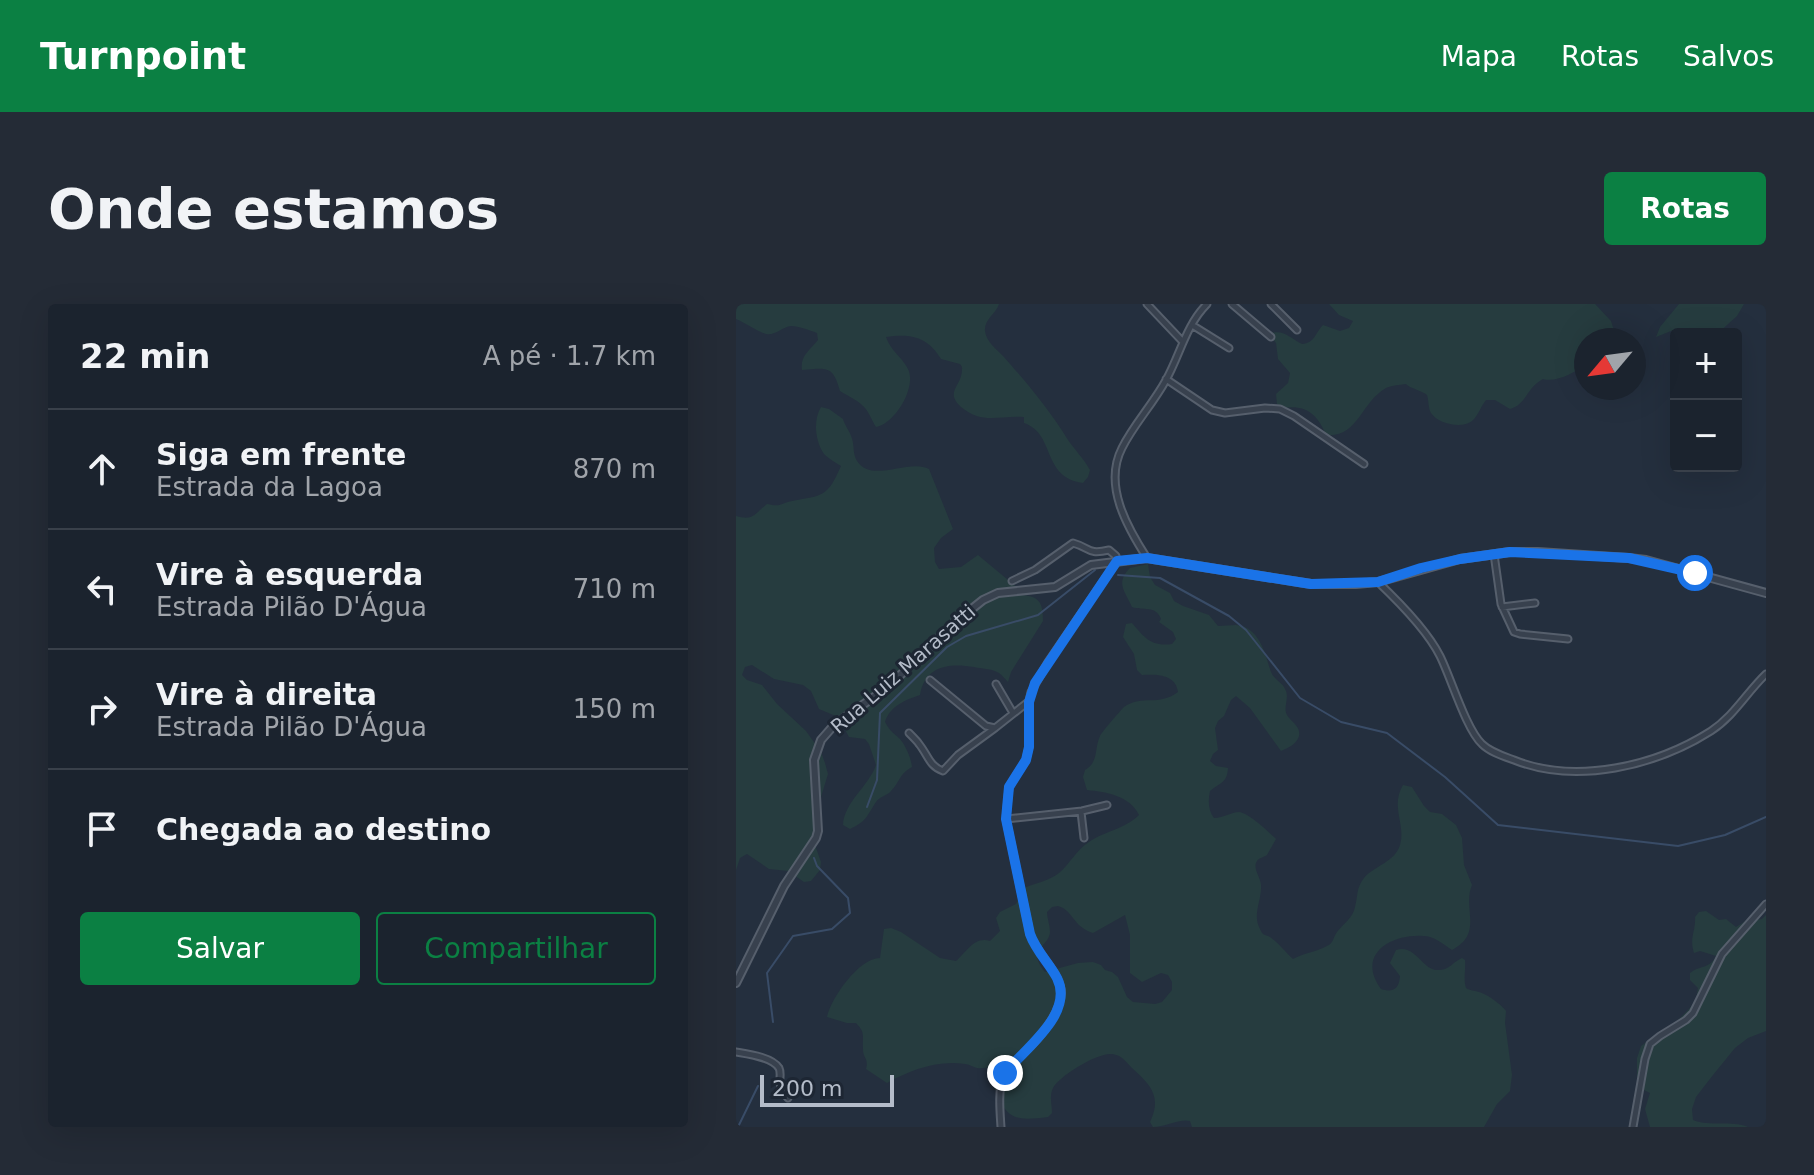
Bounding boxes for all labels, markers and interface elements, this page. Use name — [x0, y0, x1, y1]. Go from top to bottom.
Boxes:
text: Turnpoint — [40, 34, 246, 78]
text: Mapa — [1441, 40, 1517, 73]
text: Rotas — [1561, 40, 1639, 73]
text: Salvos — [1683, 40, 1774, 73]
button: Rotas — [1604, 172, 1766, 245]
text: Onde estamos — [48, 176, 499, 241]
north arrow — [1574, 328, 1646, 400]
map controls — [1670, 328, 1742, 472]
button: + — [1670, 328, 1742, 400]
text: 22 min — [80, 336, 210, 376]
text: A pé · 1.7 km — [483, 341, 656, 371]
button: − — [1670, 400, 1742, 472]
text: Siga em frente — [156, 437, 406, 472]
icon: ahead — [80, 447, 124, 491]
text: 870 m — [573, 454, 656, 484]
text: Estrada da Lagoa — [156, 472, 383, 502]
route start — [1677, 555, 1713, 591]
text: Vire à esquerda — [156, 557, 423, 592]
icon: left — [80, 567, 124, 611]
text: 710 m — [573, 574, 656, 604]
text: Estrada Pilão D'Água — [156, 592, 427, 622]
street label: Rua Luiz Marasatti — [826, 600, 980, 738]
text: Vire à direita — [156, 677, 377, 712]
icon: right — [80, 687, 124, 731]
text: 150 m — [573, 694, 656, 724]
text: Estrada Pilão D'Água — [156, 712, 427, 742]
icon: arrive — [80, 807, 124, 851]
text: Chegada ao destino — [156, 812, 491, 847]
button: Salvar — [80, 912, 360, 985]
button: Compartilhar — [376, 912, 656, 985]
route end — [987, 1055, 1023, 1091]
scale bar — [760, 1071, 894, 1107]
text: 200 m — [772, 1076, 842, 1101]

